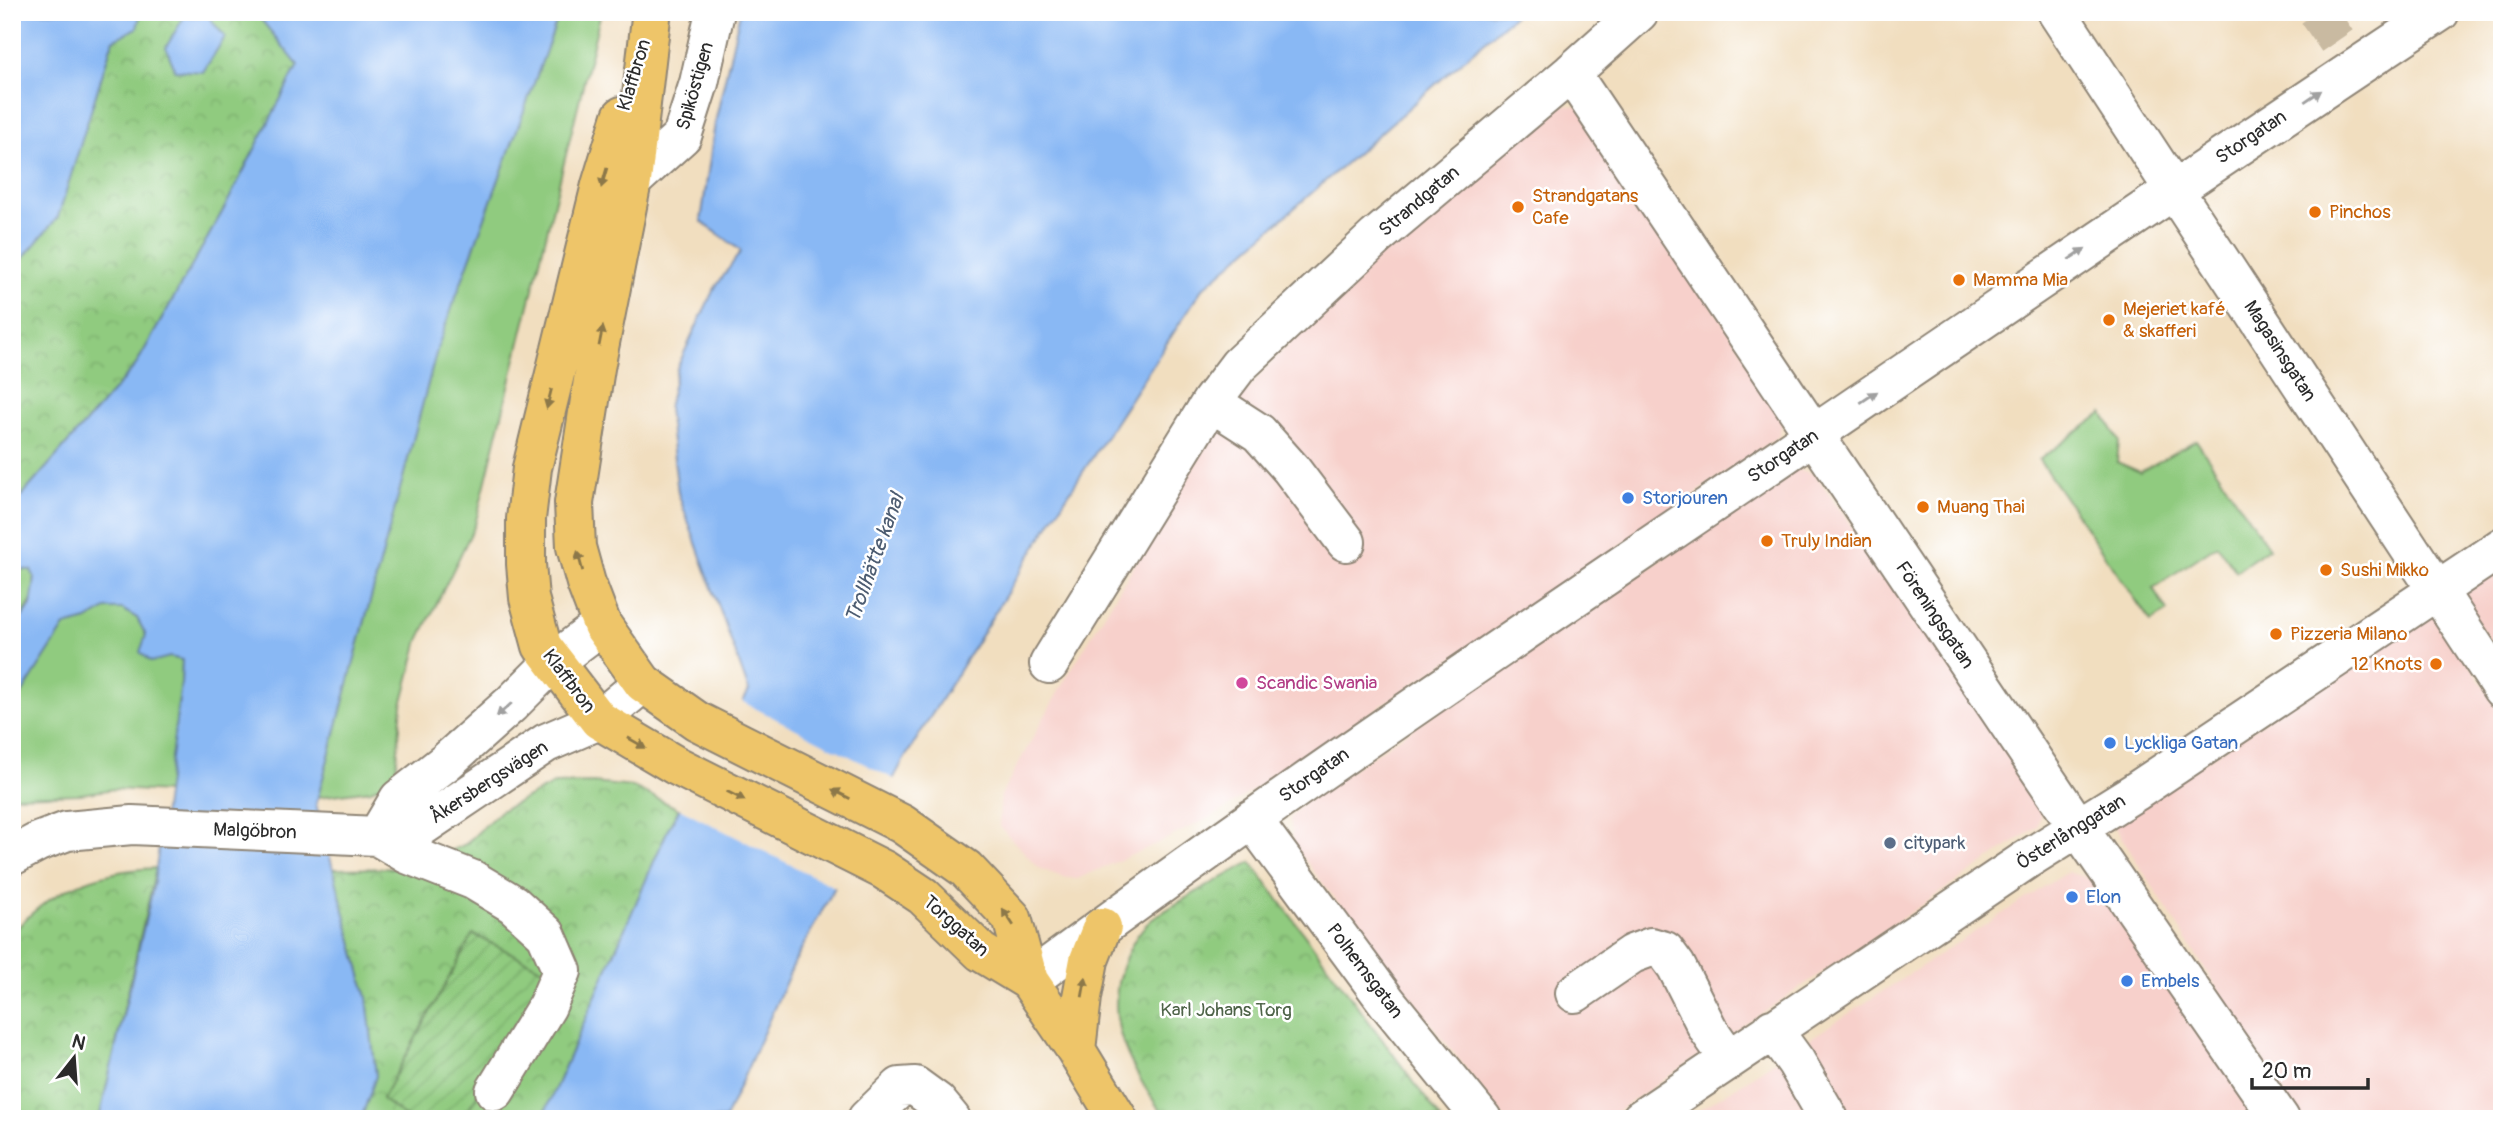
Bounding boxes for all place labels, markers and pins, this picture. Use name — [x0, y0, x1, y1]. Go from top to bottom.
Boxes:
place label: Strandgatans Cafe — [1532, 184, 1639, 230]
marker: Strandgatans Cafe — [1510, 199, 1526, 215]
place label: Pinchos — [2329, 200, 2391, 224]
marker: Pinchos — [2307, 204, 2323, 220]
place label: Mamma Mia — [1973, 268, 2068, 292]
marker: Mamma Mia — [1951, 272, 1967, 288]
place label: Mejeriet kafé & skafferi — [2123, 297, 2226, 343]
marker: Mejeriet kafé & skafferi — [2101, 312, 2117, 328]
place label: Storjouren — [1642, 486, 1728, 510]
marker: Storjouren — [1620, 490, 1636, 506]
place label: Muang Thai — [1937, 495, 2025, 519]
marker: Muang Thai — [1915, 499, 1931, 515]
place label: Truly Indian — [1781, 529, 1872, 553]
marker: Truly Indian — [1759, 533, 1775, 549]
place label: Sushi Mikko — [2340, 558, 2429, 582]
marker: Sushi Mikko — [2318, 562, 2334, 578]
place label: Pizzeria Milano — [2290, 622, 2407, 646]
marker: Pizzeria Milano — [2268, 626, 2284, 642]
place label: 12 Knots — [2351, 652, 2422, 676]
marker: 12 Knots — [2428, 656, 2444, 672]
place label: Scandic Swania — [1256, 671, 1378, 695]
marker: Scandic Swania — [1234, 675, 1250, 691]
place label: Lyckliga Gatan — [2124, 731, 2238, 755]
marker: Lyckliga Gatan — [2102, 735, 2118, 751]
place label: citypark — [1904, 831, 1965, 855]
marker: citypark — [1882, 835, 1898, 851]
place label: Elon — [2086, 885, 2121, 909]
marker: Elon — [2064, 889, 2080, 905]
place label: Embels — [2141, 969, 2200, 993]
marker: Embels — [2119, 973, 2135, 989]

